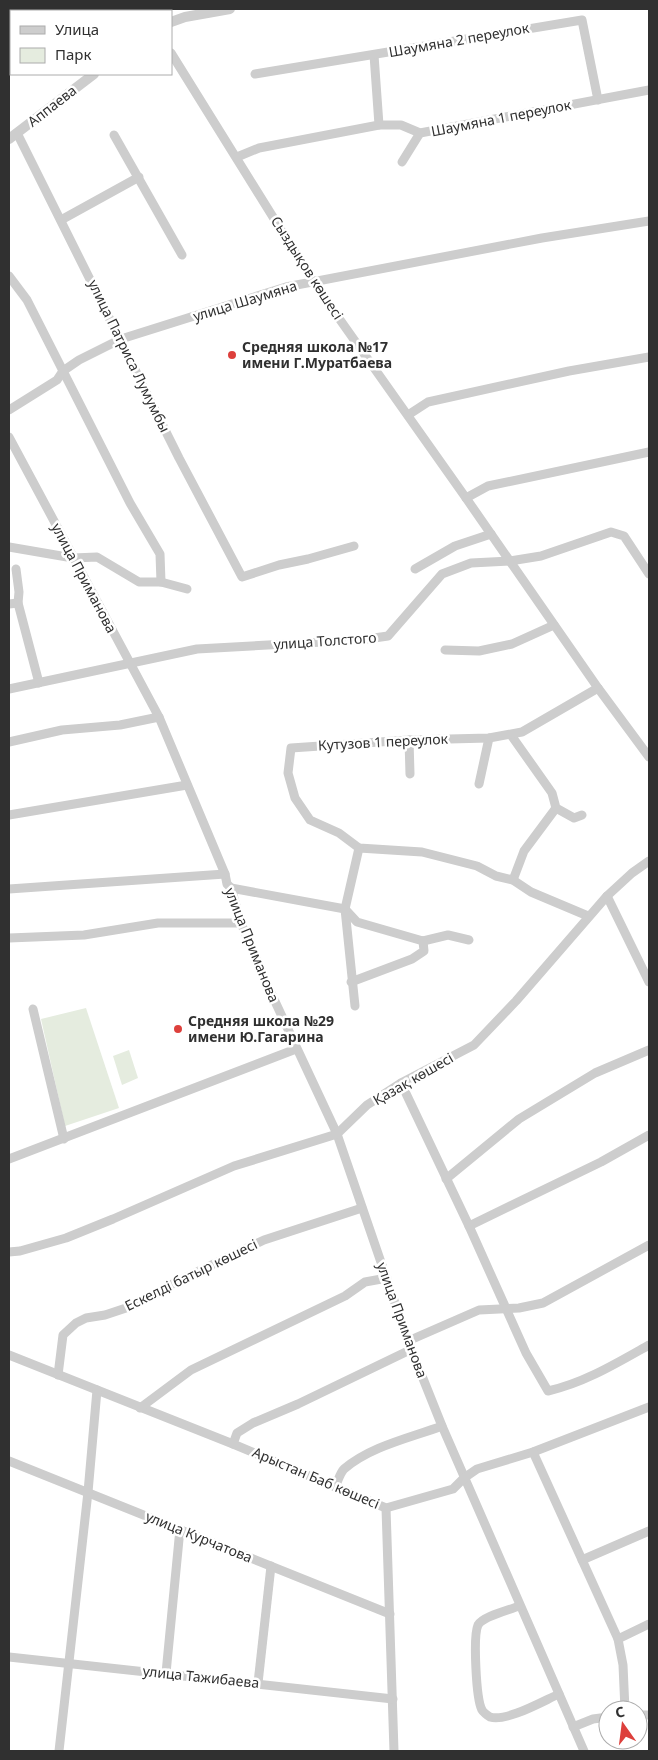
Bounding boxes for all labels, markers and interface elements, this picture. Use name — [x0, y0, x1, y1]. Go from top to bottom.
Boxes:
legend — [10, 10, 172, 75]
street label: Шаумяна 2 переулок — [387, 18, 531, 61]
text: Улица — [55, 19, 99, 39]
text: Парк — [55, 44, 91, 64]
street label: Аппаева — [23, 81, 80, 131]
street label: Шаумяна 1 переулок — [429, 95, 573, 140]
street label: Сыздықов көшесі — [267, 212, 348, 323]
street label: улица Патриса Лумумбы — [84, 276, 175, 435]
street label: улица Шаумяна — [191, 276, 299, 325]
place label: Средняя школа №17 имени Г.Муратбаева — [242, 337, 392, 372]
marker: Средняя школа №17 имени Г.Муратбаева — [226, 349, 238, 361]
street label: улица Приманова — [47, 519, 121, 636]
street label: улица Толстого — [273, 627, 377, 654]
street label: Кутузов 1 переулок — [318, 729, 449, 754]
street label: улица Приманова — [221, 885, 284, 1005]
place label: Средняя школа №29 имени Ю.Гагарина — [188, 1011, 334, 1046]
marker: Средняя школа №29 имени Ю.Гагарина — [172, 1023, 184, 1035]
street label: Қазақ көшесі — [369, 1048, 456, 1109]
street label: Ескелді батыр көшесі — [121, 1234, 260, 1315]
street label: улица Приманова — [373, 1259, 432, 1380]
street label: Арыстан Баб көшесі — [250, 1442, 383, 1513]
street label: улица Курчатова — [143, 1506, 255, 1567]
street label: улица Тажибаева — [142, 1661, 260, 1692]
north arrow — [598, 1700, 648, 1750]
text: С — [613, 1702, 626, 1722]

